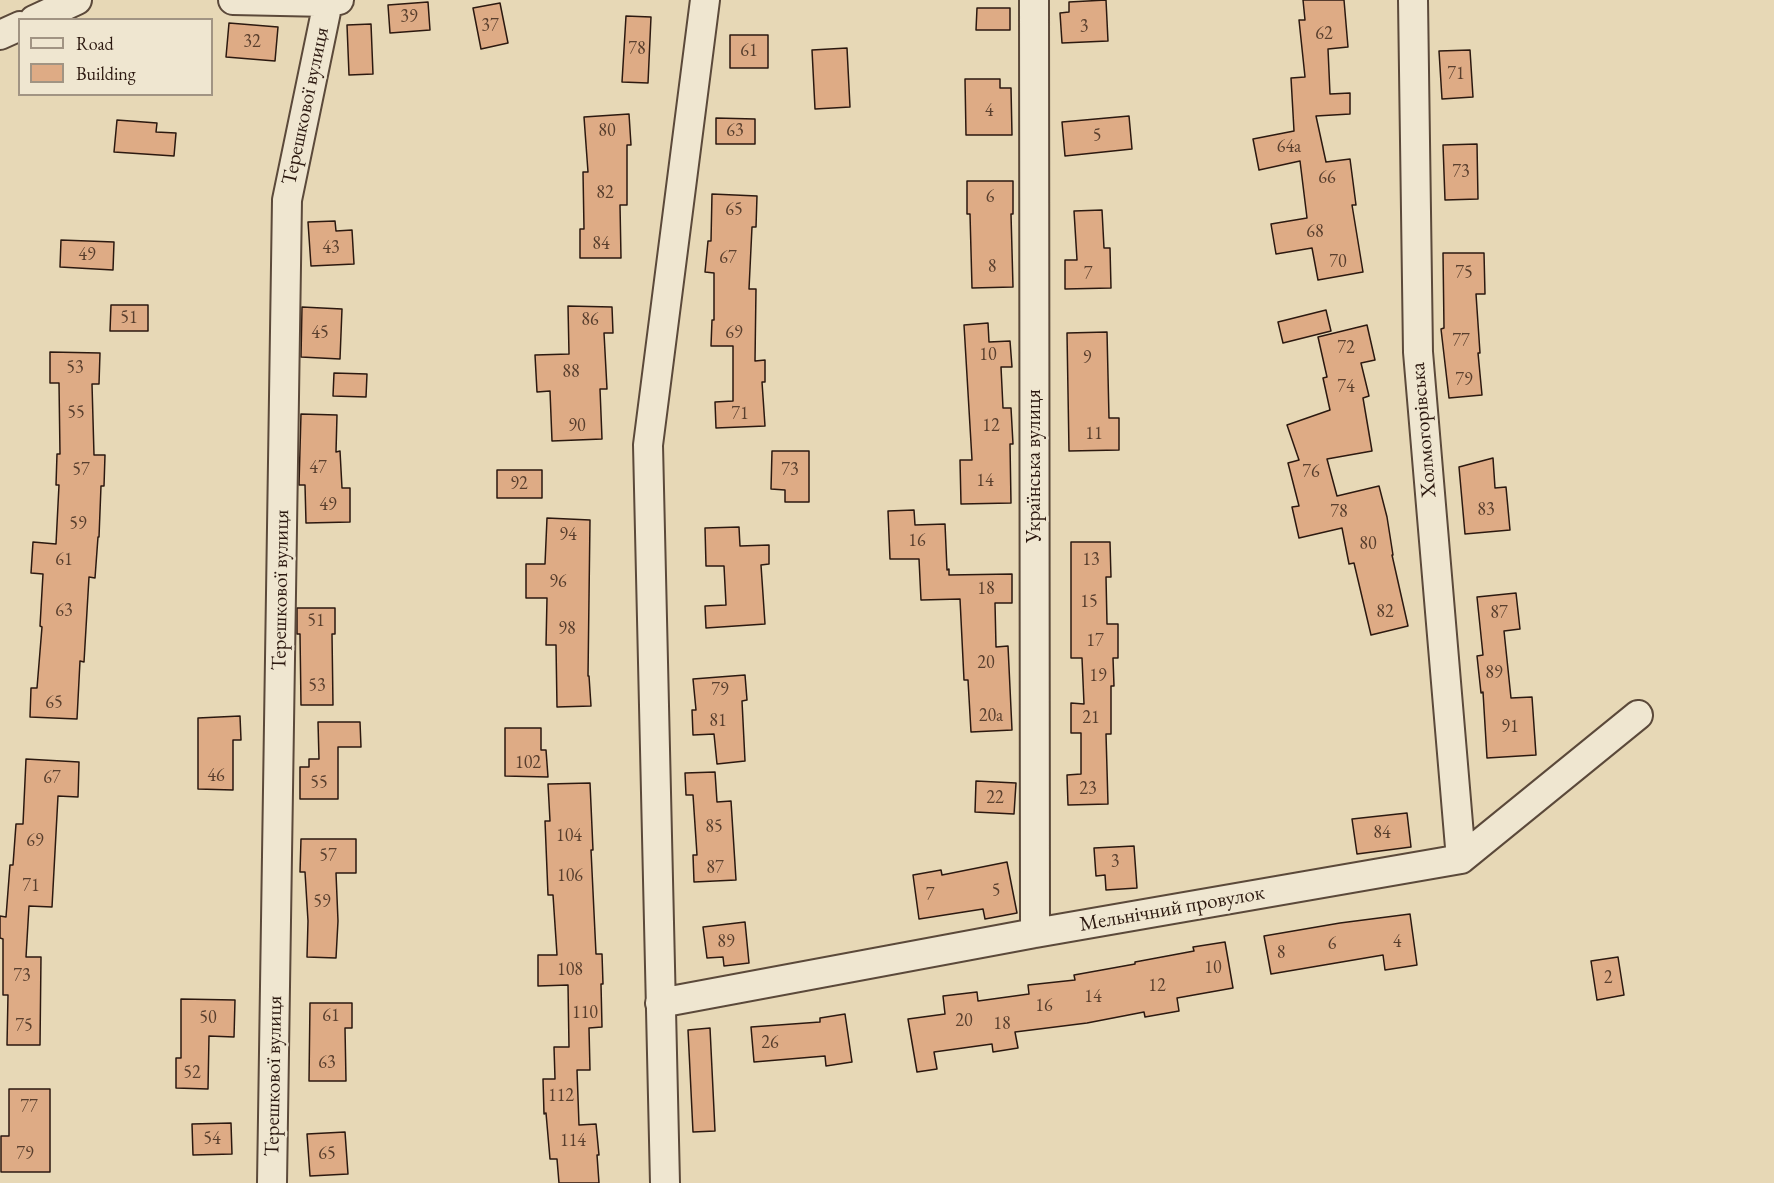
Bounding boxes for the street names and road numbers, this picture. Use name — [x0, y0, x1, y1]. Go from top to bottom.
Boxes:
street label: Терешкової вулиця — [277, 25, 335, 187]
street label: Холмогорівська — [1406, 361, 1442, 499]
street label: Українська вулиця — [1021, 389, 1047, 543]
street label: Терешкової вулиця — [267, 509, 295, 671]
street label: Мельнiчний провулок — [1078, 880, 1266, 938]
street label: Терешкової вулиця — [260, 995, 288, 1157]

